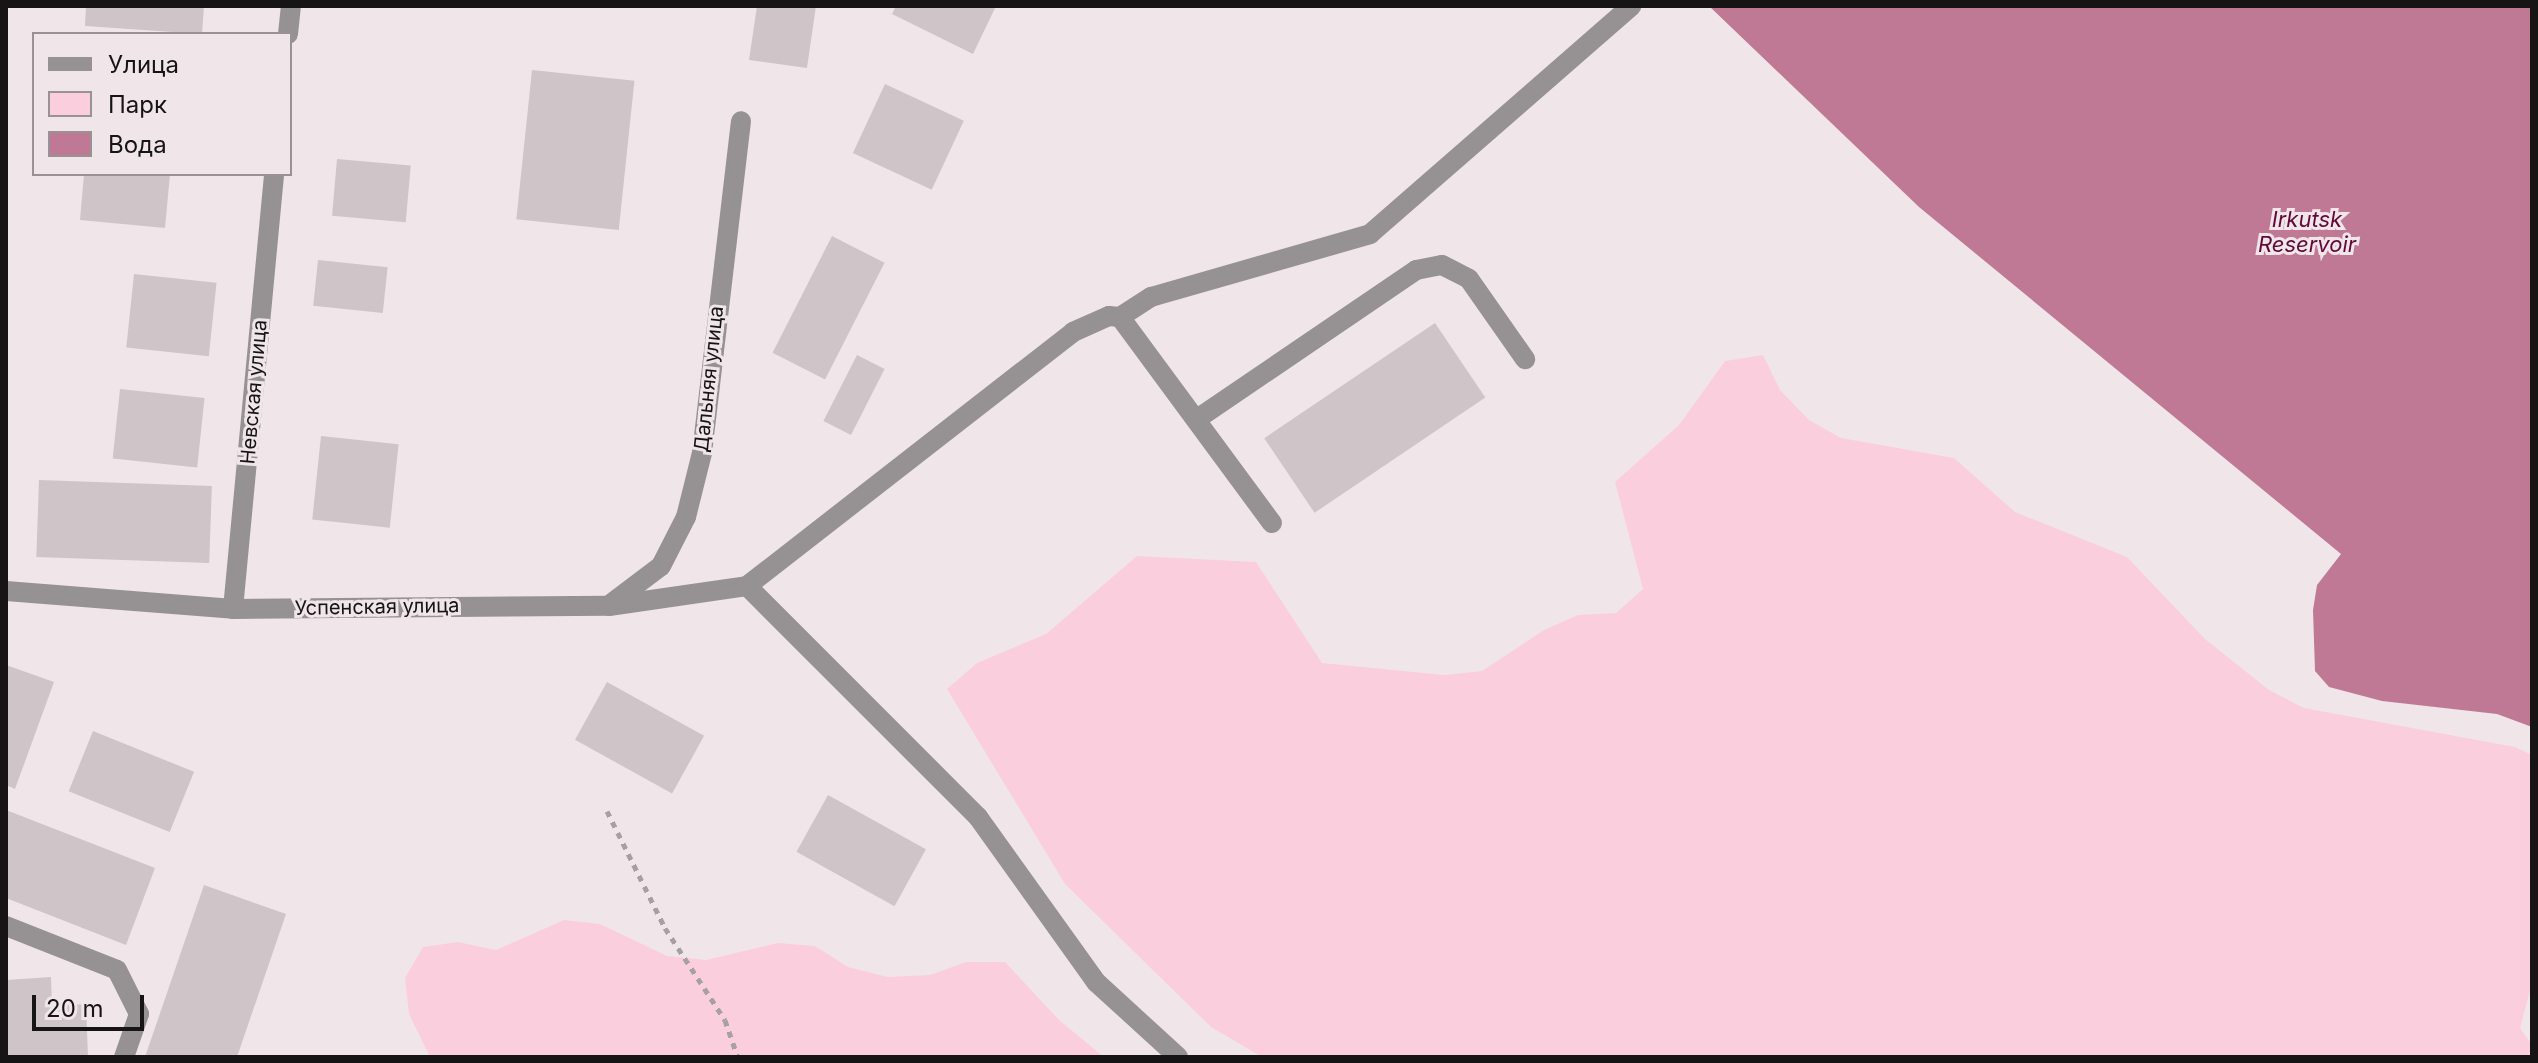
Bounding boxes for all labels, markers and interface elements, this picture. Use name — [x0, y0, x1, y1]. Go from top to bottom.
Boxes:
legend — [32, 32, 292, 176]
text: Улица — [108, 50, 179, 79]
text: Парк — [108, 90, 167, 119]
text: Вода — [108, 130, 167, 159]
water label: Irkutsk Reservoir — [2258, 206, 2356, 258]
street label: Дальняя улица — [689, 305, 729, 453]
street label: Невская улица — [236, 319, 272, 465]
street label: Успенская улица — [294, 594, 460, 620]
scale bar — [36, 979, 148, 1029]
text: 20 m — [46, 994, 104, 1023]

